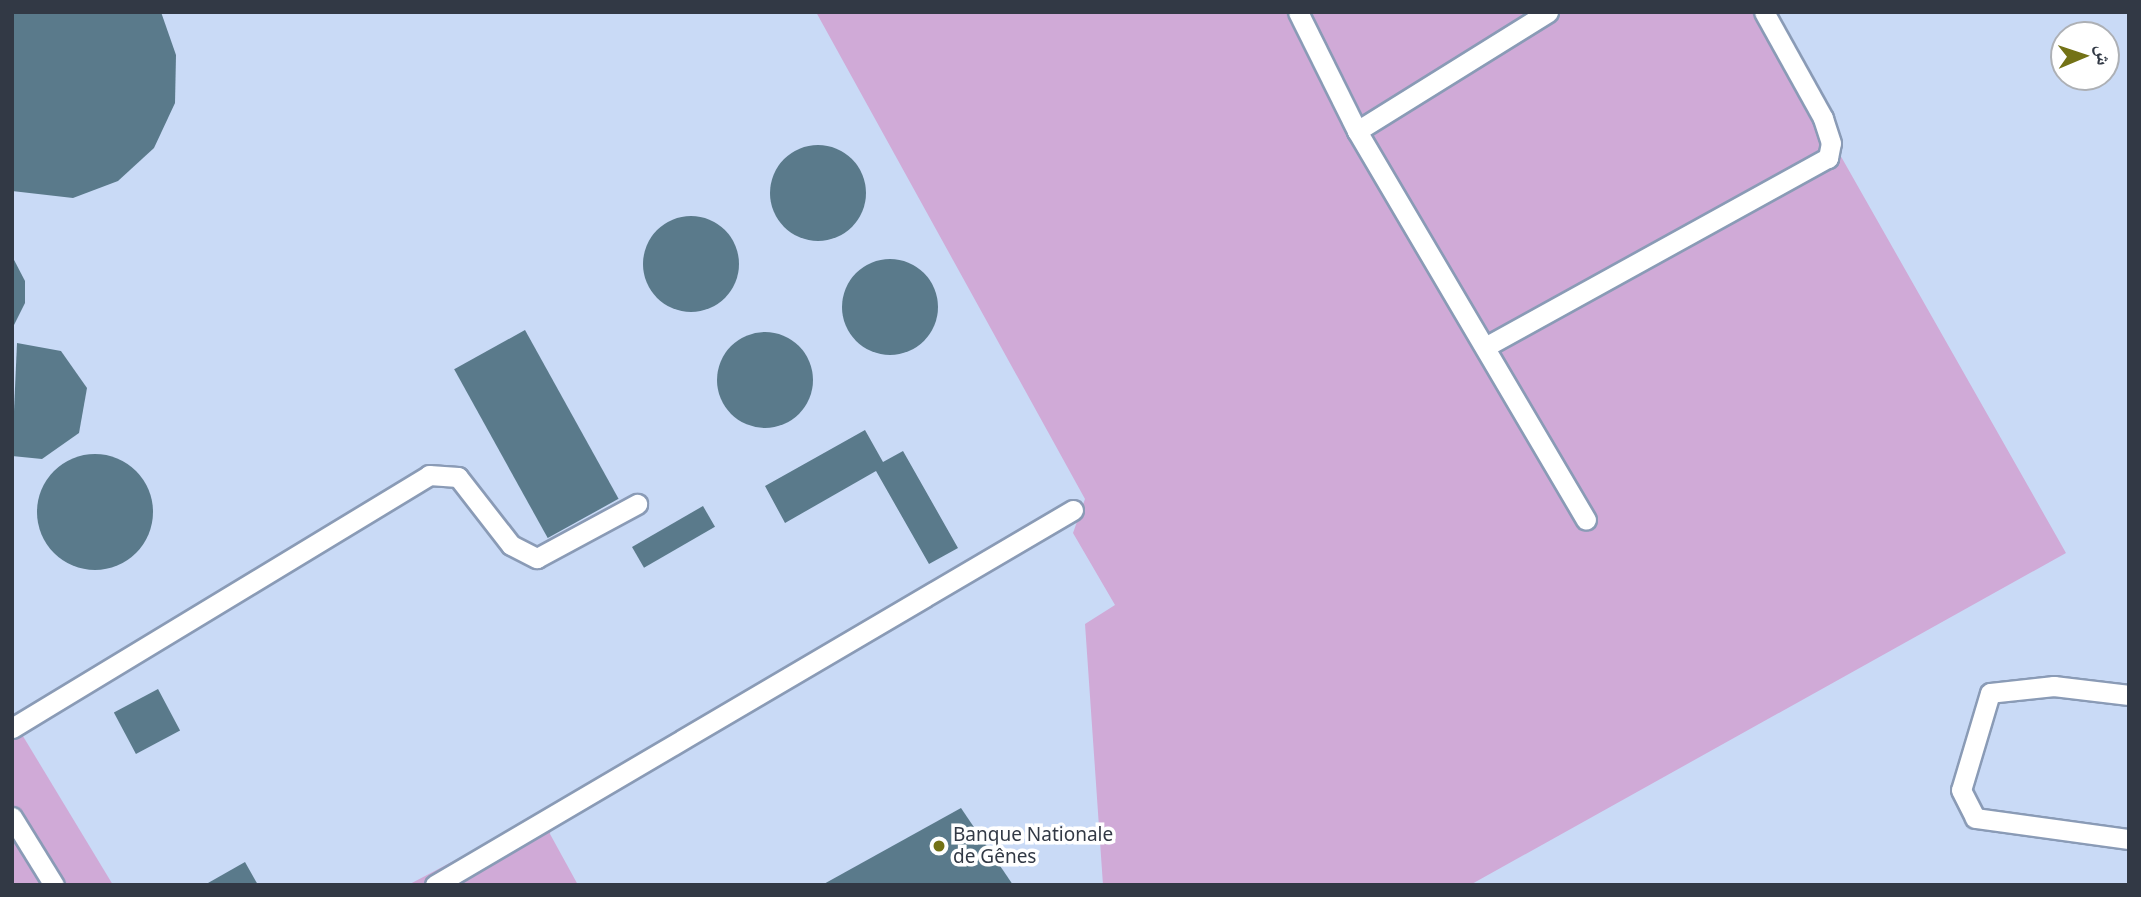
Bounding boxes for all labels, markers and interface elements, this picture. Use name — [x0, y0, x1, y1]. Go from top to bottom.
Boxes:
north arrow — [2050, 21, 2120, 91]
text: ش — [2091, 45, 2117, 66]
place label: Banque Nationale de Gênes — [953, 824, 1113, 868]
marker: Banque Nationale de Gênes — [931, 838, 947, 854]

